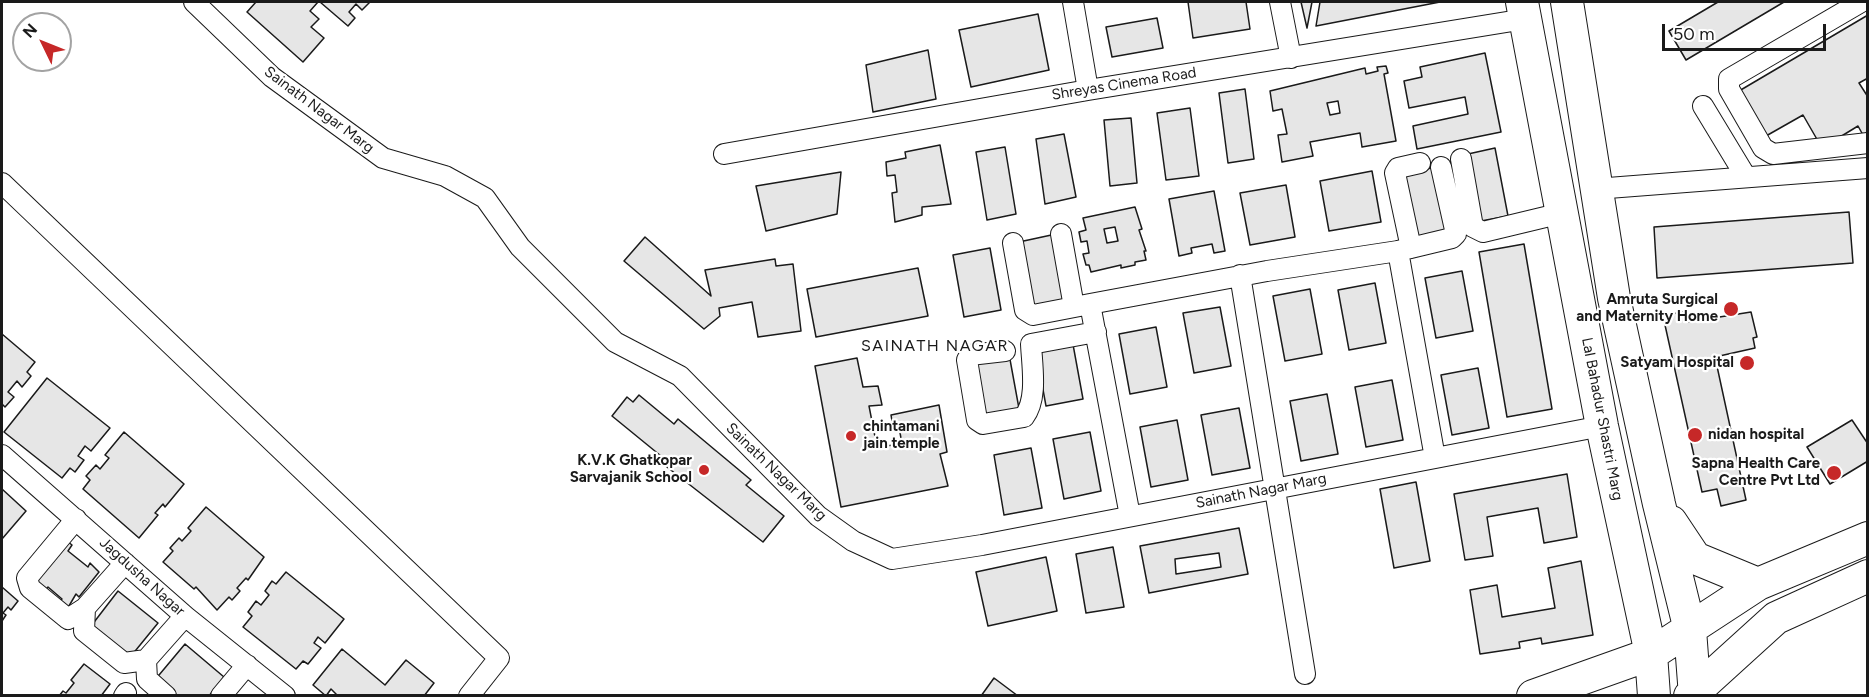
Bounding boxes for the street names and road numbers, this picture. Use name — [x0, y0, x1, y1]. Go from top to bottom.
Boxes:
street label: Sainath Nagar Marg — [261, 63, 377, 157]
street label: Shreyas Cinema Road — [1050, 64, 1198, 104]
street label: Lal Bahadur Shastri Marg — [1577, 336, 1627, 502]
street label: Sainath Nagar Marg — [722, 419, 830, 525]
street label: Sainath Nagar Marg — [1194, 469, 1328, 513]
street label: Jagdusha Nagar — [96, 534, 188, 620]

